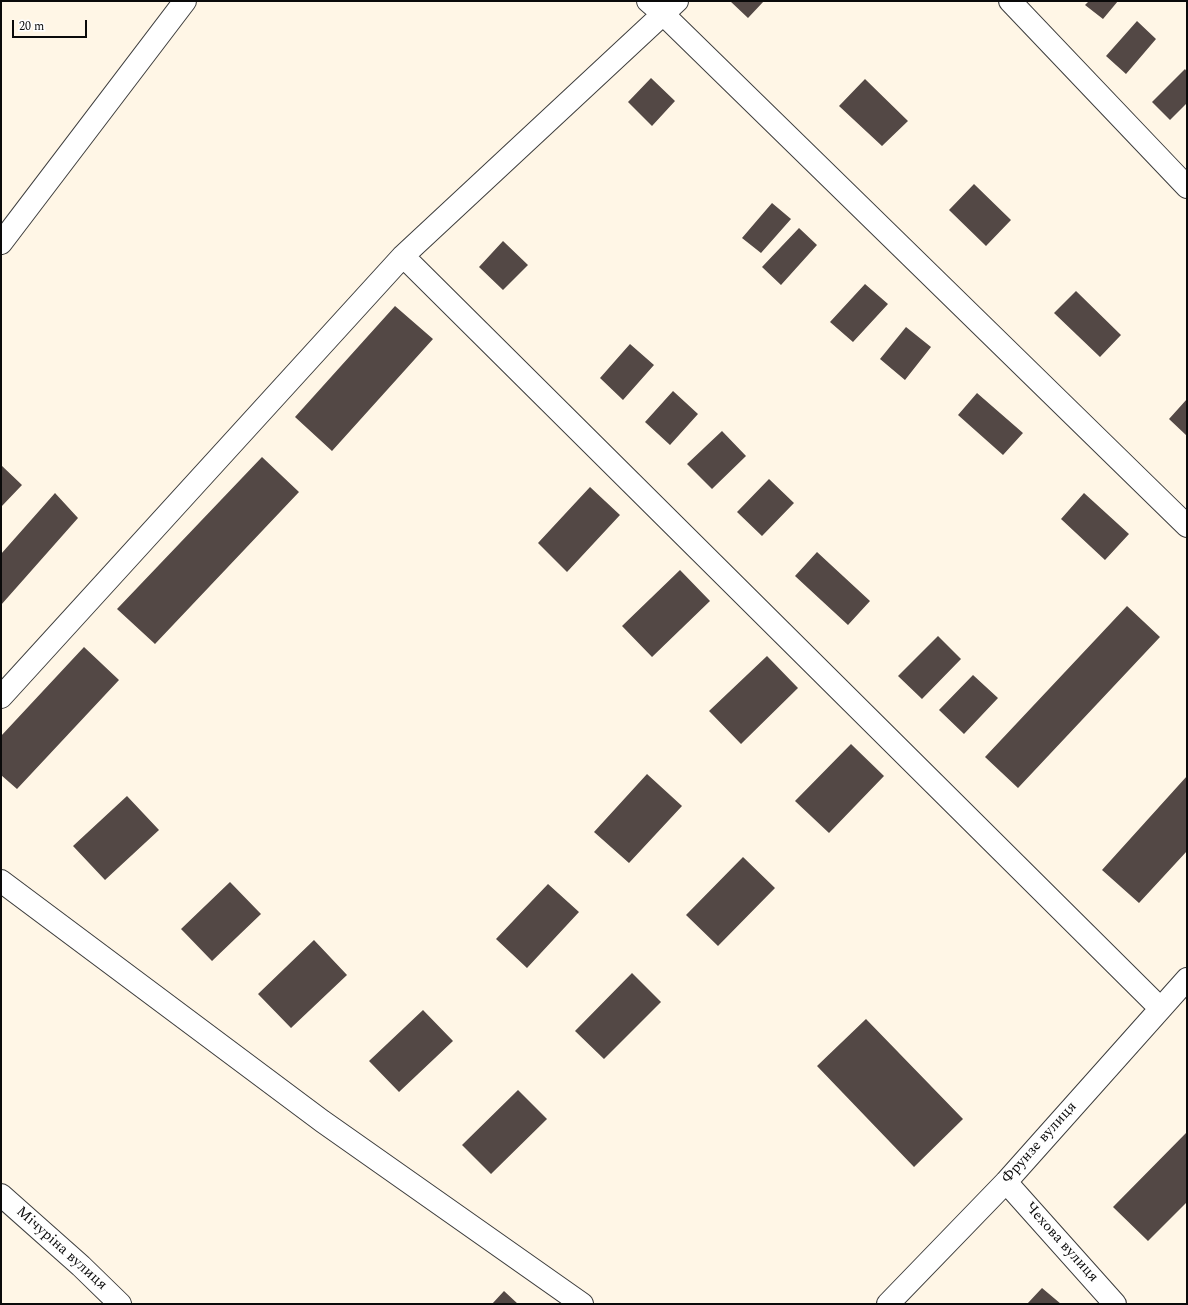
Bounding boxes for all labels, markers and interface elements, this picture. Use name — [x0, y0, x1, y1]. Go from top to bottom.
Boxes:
scale bar — [14, 12, 89, 38]
text: 20 m — [19, 17, 44, 36]
street label: Фрунзе вулиця — [999, 1098, 1081, 1188]
street label: Чехова вулиця — [1020, 1199, 1102, 1287]
street label: Мічуріна вулиця — [12, 1203, 110, 1295]

